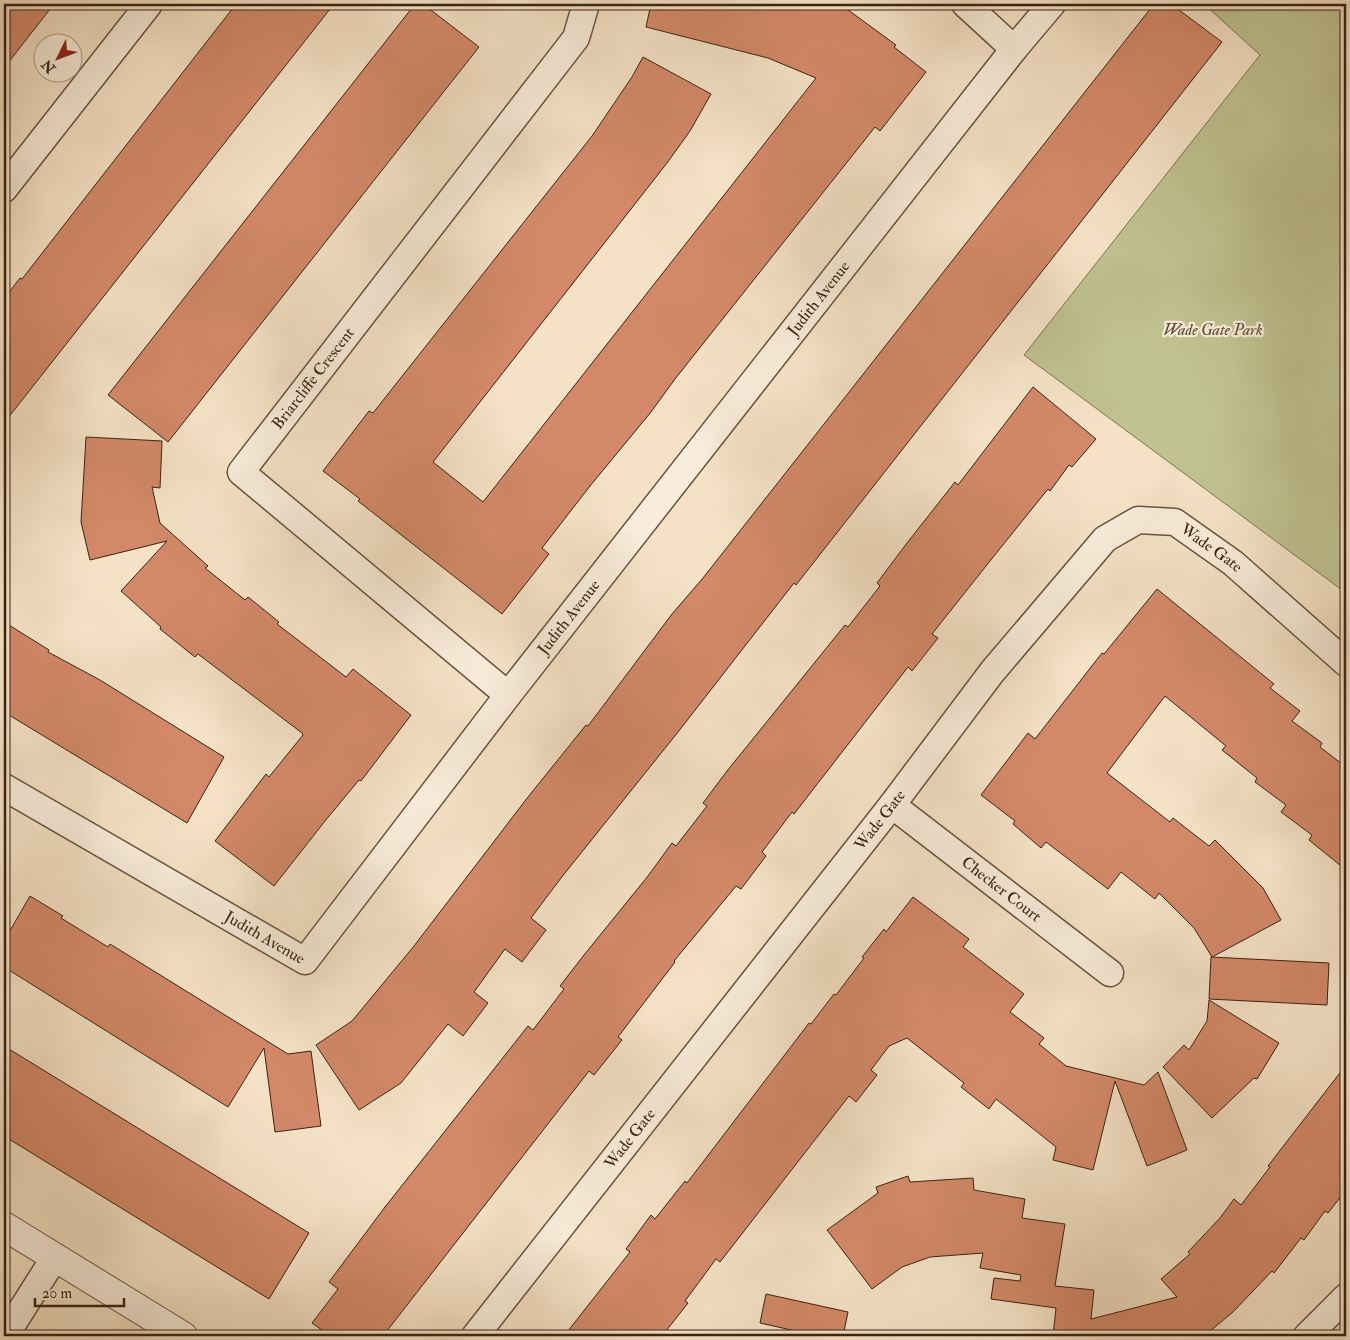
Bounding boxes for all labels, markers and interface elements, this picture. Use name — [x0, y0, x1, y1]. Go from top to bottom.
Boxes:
north arrow — [32, 32, 82, 82]
text: N — [38, 56, 60, 77]
street label: Judith Avenue — [782, 257, 854, 341]
park label: Wade Gate Park — [1163, 320, 1263, 340]
street label: Briarcliffe Crescent — [268, 324, 359, 433]
street label: Wade Gate — [1176, 519, 1247, 577]
street label: Judith Avenue — [533, 576, 605, 660]
street label: Wade Gate — [850, 786, 910, 855]
street label: Checker Court — [957, 852, 1045, 926]
street label: Judith Avenue — [219, 906, 309, 969]
street label: Wade Gate — [600, 1104, 660, 1174]
scale bar — [35, 1275, 124, 1307]
text: 20 m — [42, 1284, 72, 1303]

